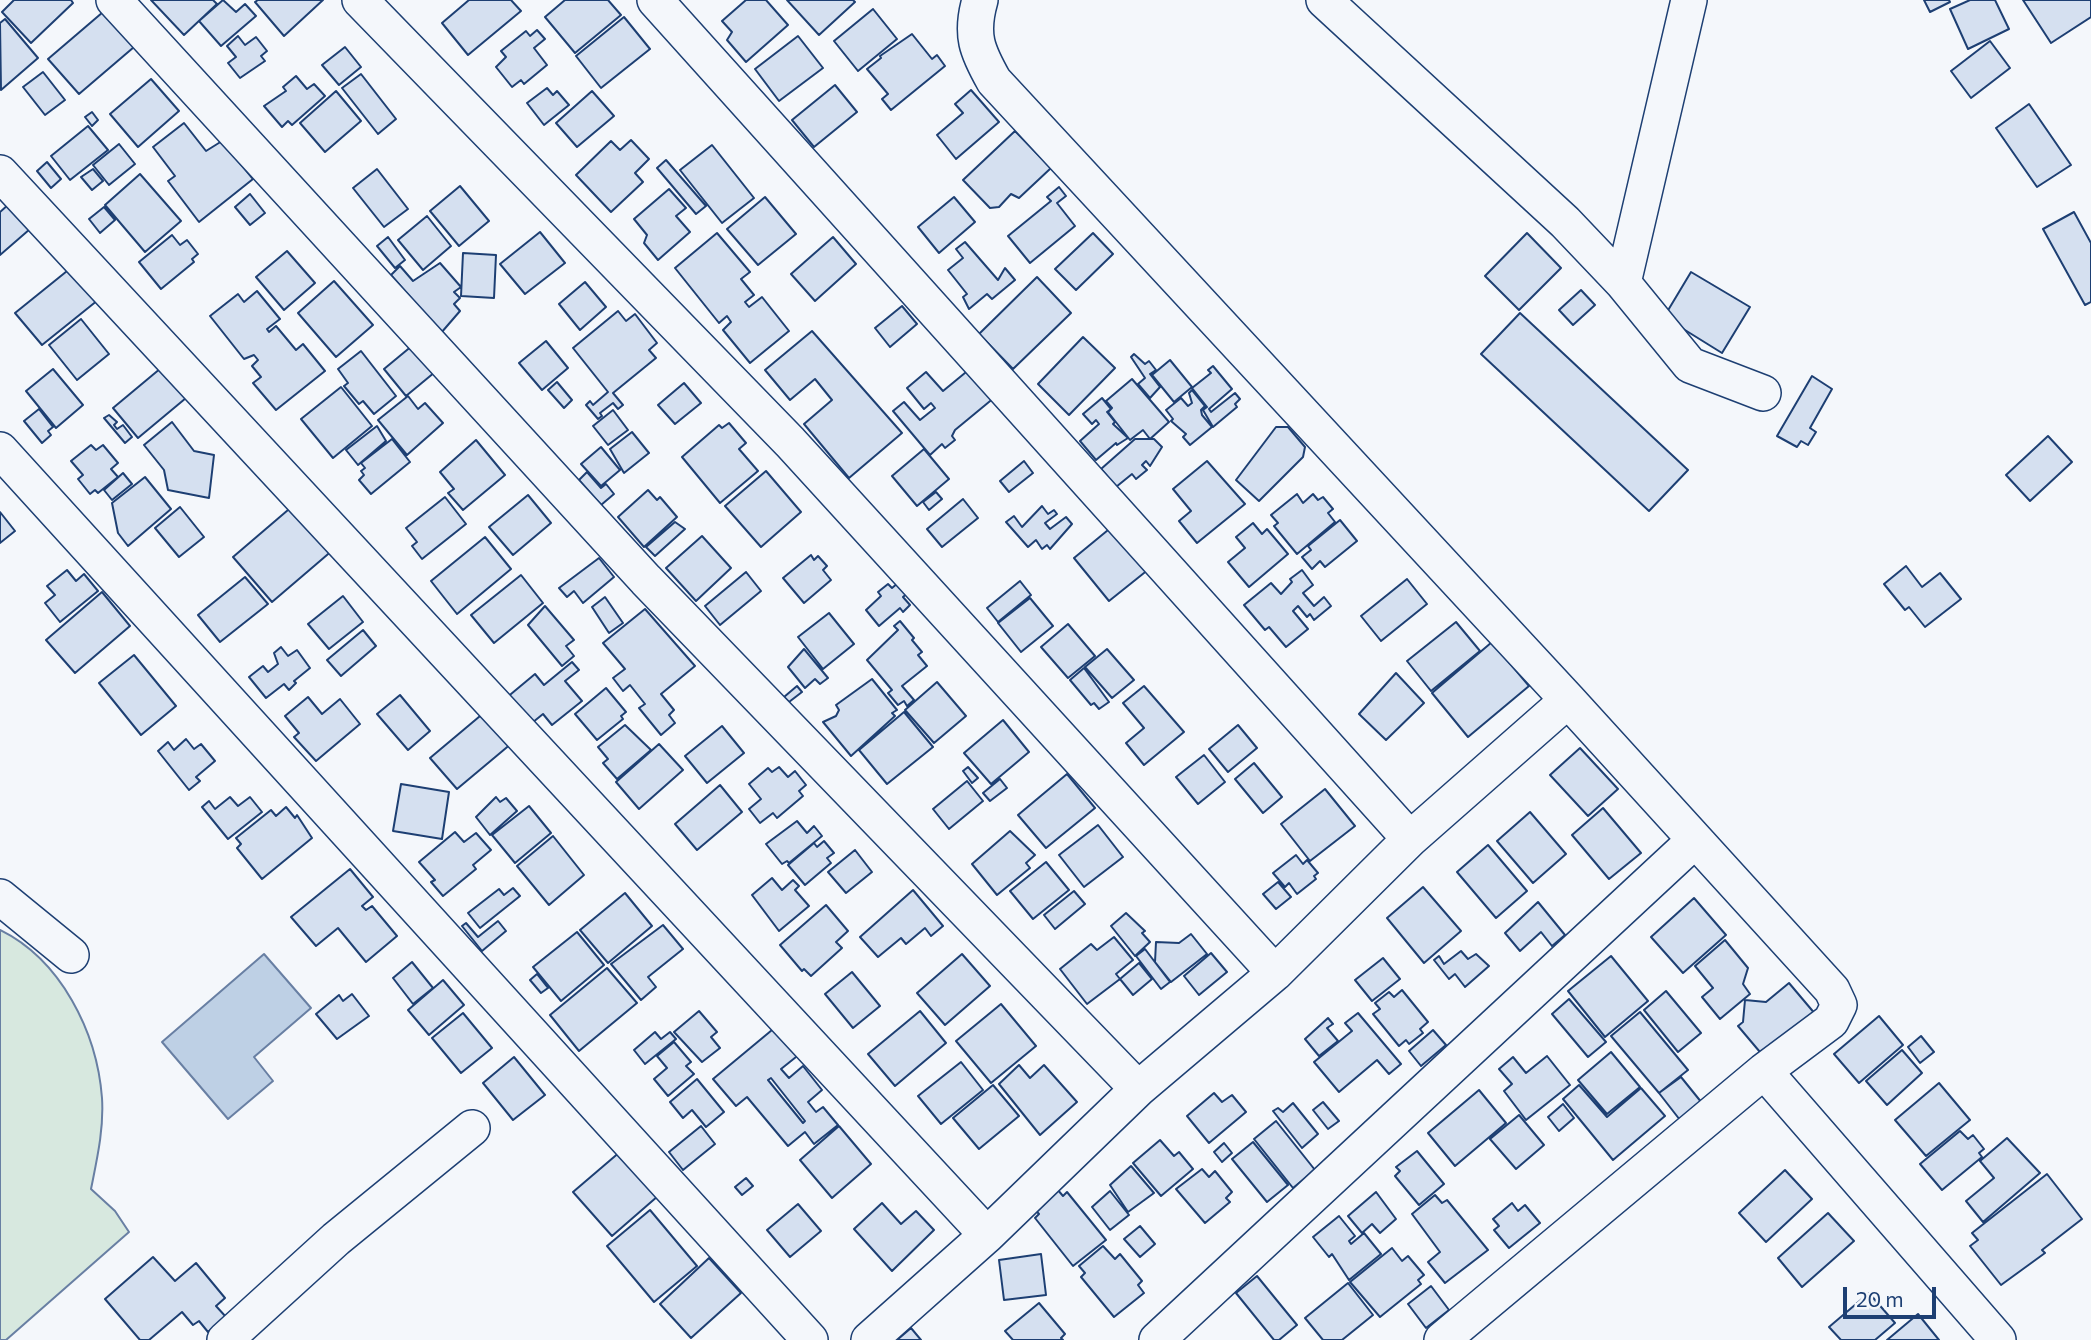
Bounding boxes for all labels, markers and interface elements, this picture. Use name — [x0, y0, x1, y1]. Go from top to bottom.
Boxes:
scale bar — [1846, 1274, 1939, 1318]
text: 20 m — [1856, 1286, 1904, 1311]

